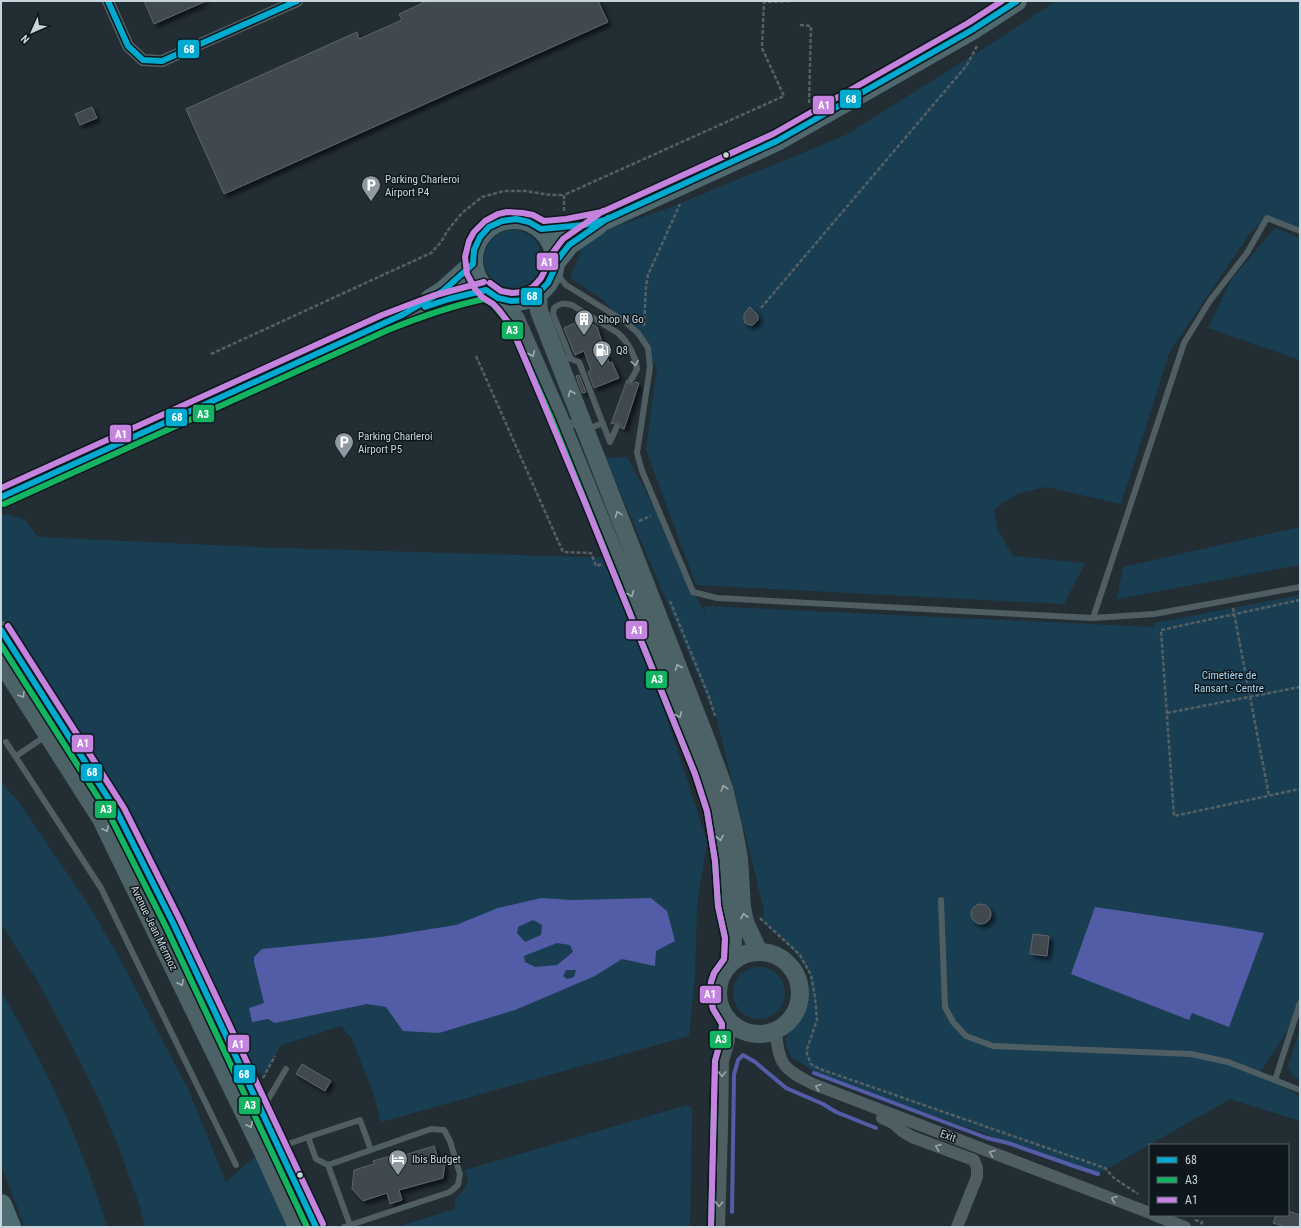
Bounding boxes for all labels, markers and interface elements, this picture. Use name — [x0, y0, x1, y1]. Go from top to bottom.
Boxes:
north arrow — [12, 12, 52, 52]
text: N — [18, 32, 32, 46]
line badge: 68 — [177, 39, 200, 59]
text: 68 — [183, 43, 195, 56]
line badge: 68 — [839, 89, 862, 109]
text: 68 — [845, 93, 857, 106]
line badge: A1 — [812, 95, 835, 115]
text: A1 — [818, 99, 830, 112]
unlabelled marker — [721, 150, 731, 160]
place label: Parking Charleroi Airport P4 — [385, 173, 460, 199]
parking icon: Parking Charleroi Airport P4 — [360, 174, 382, 202]
line badge: A1 — [536, 252, 559, 271]
text: A1 — [541, 256, 553, 269]
line badge: 68 — [520, 287, 543, 306]
text: 68 — [526, 290, 538, 303]
building icon: Shop N Go — [573, 308, 595, 336]
place label: Shop N Go — [598, 313, 644, 326]
line badge: A3 — [501, 321, 524, 340]
text: A3 — [506, 324, 518, 337]
fuel station icon: Q8 — [591, 339, 613, 367]
place label: Q8 — [616, 344, 628, 357]
one-way arrow — [527, 351, 535, 358]
one-way arrow — [630, 360, 639, 367]
one-way arrow — [567, 390, 575, 397]
line badge: A3 — [192, 404, 215, 423]
line badge: 68 — [165, 408, 188, 427]
text: A3 — [197, 408, 209, 421]
text: 68 — [171, 411, 183, 424]
line badge: A1 — [109, 424, 132, 443]
text: A1 — [115, 428, 127, 441]
place label: Parking Charleroi Airport P5 — [358, 430, 433, 456]
parking icon: Parking Charleroi Airport P5 — [333, 431, 355, 459]
one-way arrow — [615, 511, 623, 518]
one-way arrow — [626, 591, 634, 598]
line badge: A1 — [625, 620, 648, 640]
text: A1 — [631, 624, 643, 637]
one-way arrow — [674, 663, 682, 670]
park label: Cimetière de Ransart - Centre — [1194, 669, 1264, 695]
line badge: A3 — [645, 670, 668, 689]
text: A3 — [651, 673, 663, 686]
one-way arrow — [17, 691, 25, 698]
one-way arrow — [675, 711, 683, 718]
line badge: A1 — [71, 734, 94, 753]
text: A1 — [77, 737, 89, 750]
line badge: 68 — [80, 763, 103, 782]
text: 68 — [86, 766, 98, 779]
one-way arrow — [720, 785, 729, 792]
line badge: A3 — [94, 800, 117, 819]
text: A3 — [100, 803, 112, 816]
one-way arrow — [101, 824, 109, 832]
one-way arrow — [715, 835, 723, 841]
street label: Avenue Jean Mermoz — [128, 883, 180, 973]
one-way arrow — [740, 913, 748, 920]
one-way arrow — [176, 979, 184, 987]
line badge: A1 — [699, 985, 722, 1004]
text: A1 — [704, 988, 716, 1001]
line badge: A3 — [709, 1030, 732, 1049]
text: A3 — [715, 1033, 727, 1046]
line badge: A1 — [227, 1034, 250, 1053]
text: A1 — [232, 1038, 244, 1051]
line badge: 68 — [233, 1064, 256, 1084]
text: 68 — [238, 1068, 250, 1081]
one-way arrow — [718, 1071, 726, 1077]
one-way arrow — [815, 1083, 822, 1091]
line badge: A3 — [238, 1096, 261, 1115]
text: A3 — [244, 1099, 256, 1112]
one-way arrow — [245, 1121, 253, 1129]
street label: Exit — [938, 1127, 958, 1145]
one-way arrow — [935, 1143, 942, 1151]
legend — [1149, 1144, 1289, 1216]
hotel icon: Ibis Budget — [387, 1148, 409, 1176]
one-way arrow — [989, 1150, 996, 1158]
place label: Ibis Budget — [412, 1153, 461, 1166]
text: 68 — [1185, 1153, 1197, 1167]
unlabelled marker — [295, 1170, 305, 1180]
text: A3 — [1185, 1173, 1198, 1187]
text: A1 — [1185, 1193, 1198, 1207]
one-way arrow — [1110, 1196, 1117, 1204]
one-way arrow — [715, 1201, 724, 1207]

